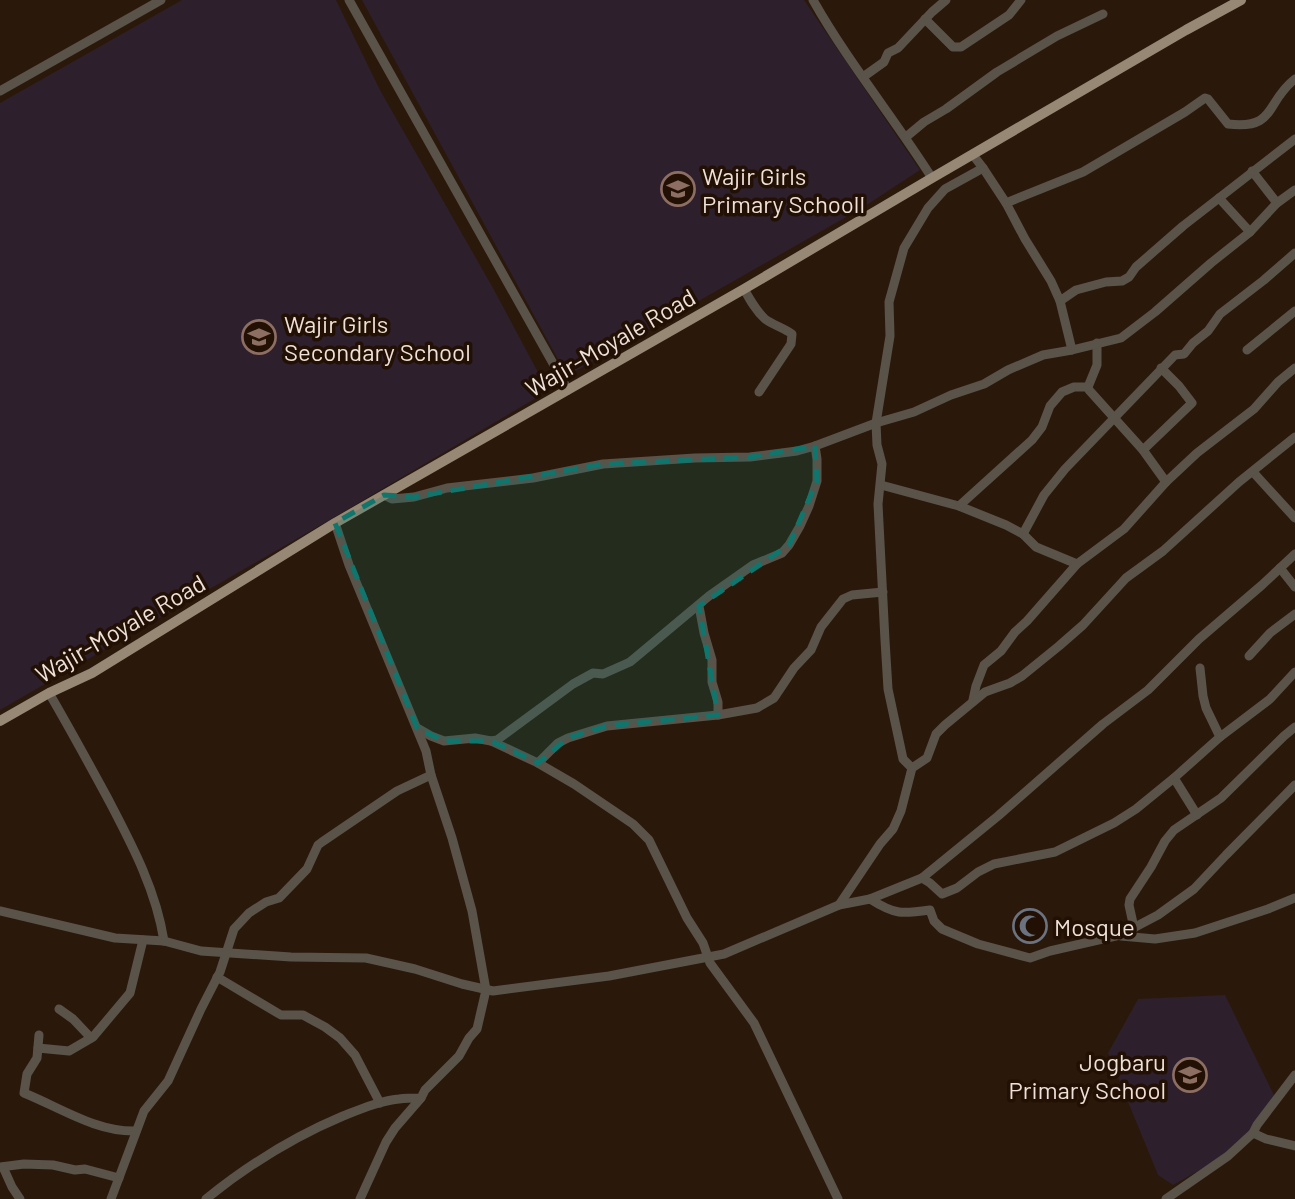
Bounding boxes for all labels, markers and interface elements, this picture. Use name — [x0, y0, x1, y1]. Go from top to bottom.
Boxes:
place label: Wajir Girls Primary Schooll — [702, 161, 865, 218]
school or university icon: Wajir Girls Primary Schooll — [659, 170, 697, 208]
street label: Wajir-Moyale Road — [520, 282, 700, 402]
place label: Wajir Girls Secondary School — [284, 309, 471, 366]
school or university icon: Wajir Girls Secondary School — [240, 318, 278, 356]
street label: Wajir-Moyale Road — [30, 568, 210, 688]
mosque icon: Mosque — [1011, 907, 1049, 945]
place label: Mosque — [1054, 912, 1135, 941]
place label: Jogbaru Primary School — [1009, 1047, 1166, 1104]
school or university icon: Jogbaru Primary School — [1171, 1056, 1209, 1094]

